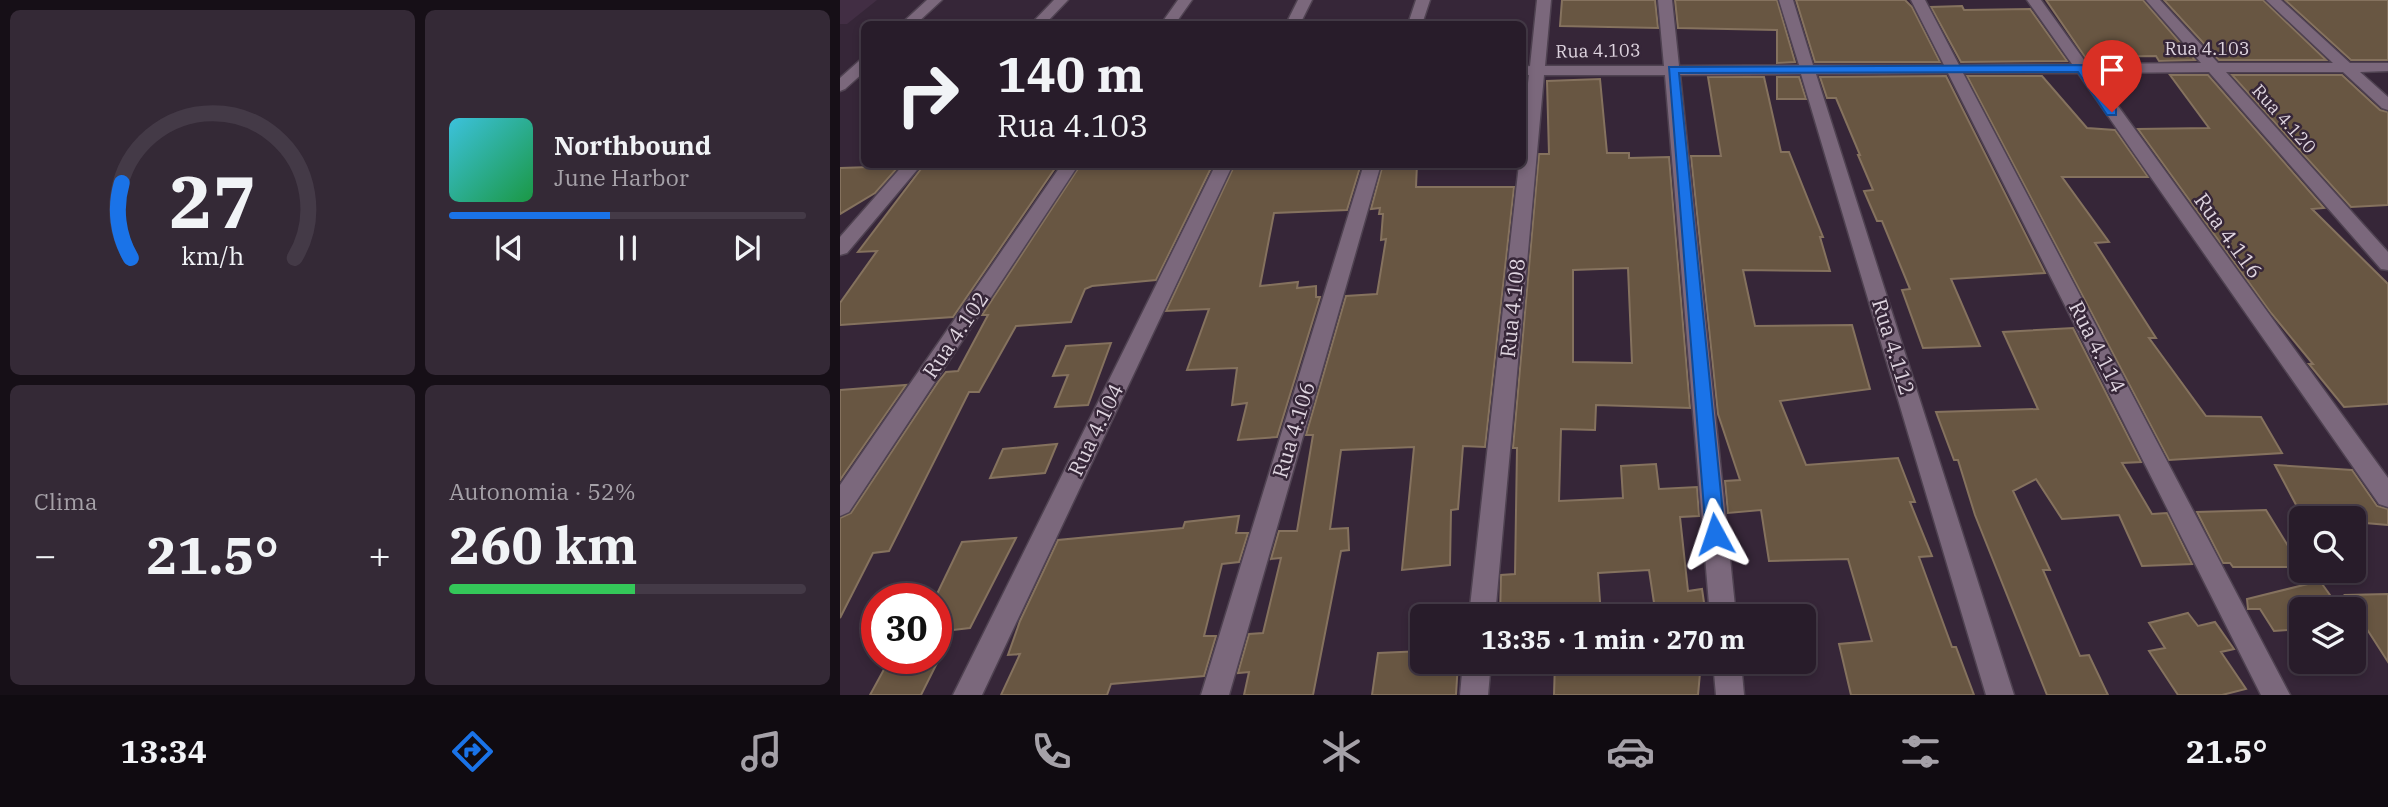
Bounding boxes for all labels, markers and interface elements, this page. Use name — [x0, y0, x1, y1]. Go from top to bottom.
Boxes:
street label: Rua 4.103 — [2164, 37, 2250, 60]
street label: Rua 4.103 — [1555, 38, 1641, 63]
pin — [2082, 40, 2142, 112]
text: 140 m — [997, 42, 1144, 105]
icon: right — [882, 49, 973, 140]
icon: arrive — [2093, 51, 2131, 89]
street label: Rua 4.120 — [2247, 79, 2321, 158]
text: Rua 4.103 — [997, 104, 1148, 146]
text: Northbound — [554, 128, 711, 162]
text: 27 — [169, 154, 256, 249]
text: June Harbor — [554, 162, 689, 192]
street label: Rua 4.116 — [2188, 187, 2269, 284]
icon: previous — [490, 229, 528, 267]
icon: pause — [609, 229, 647, 267]
icon: next — [728, 229, 766, 267]
text: km/h — [181, 239, 244, 272]
street label: Rua 4.108 — [1493, 257, 1531, 359]
street label: Rua 4.102 — [916, 285, 995, 383]
street label: Rua 4.112 — [1866, 295, 1922, 398]
street label: Rua 4.114 — [2063, 296, 2133, 397]
street label: Rua 4.106 — [1265, 378, 1321, 481]
street label: Rua 4.104 — [1061, 379, 1129, 480]
text: Autonomia · 52% — [449, 476, 636, 506]
text: Clima — [34, 486, 98, 516]
position arrow — [1678, 497, 1752, 571]
map controls — [2289, 506, 2366, 674]
button: search — [2289, 506, 2366, 583]
text: 260 km — [449, 511, 638, 578]
text: 21.5° — [146, 521, 279, 588]
text: − — [34, 530, 57, 579]
text: + — [368, 530, 391, 579]
speed limit sign: 30 — [861, 583, 952, 674]
button: layers — [2289, 597, 2366, 674]
text: 13:35 · 1 min · 270 m — [1481, 622, 1745, 656]
icon: directions — [448, 727, 497, 776]
icon: music — [737, 727, 786, 776]
icon: phone — [1027, 727, 1076, 776]
icon: climate — [1317, 727, 1366, 776]
icon: car — [1606, 727, 1655, 776]
icon: filters — [1896, 727, 1945, 776]
text: 13:34 — [120, 730, 207, 772]
text: 21.5° — [2186, 730, 2268, 772]

